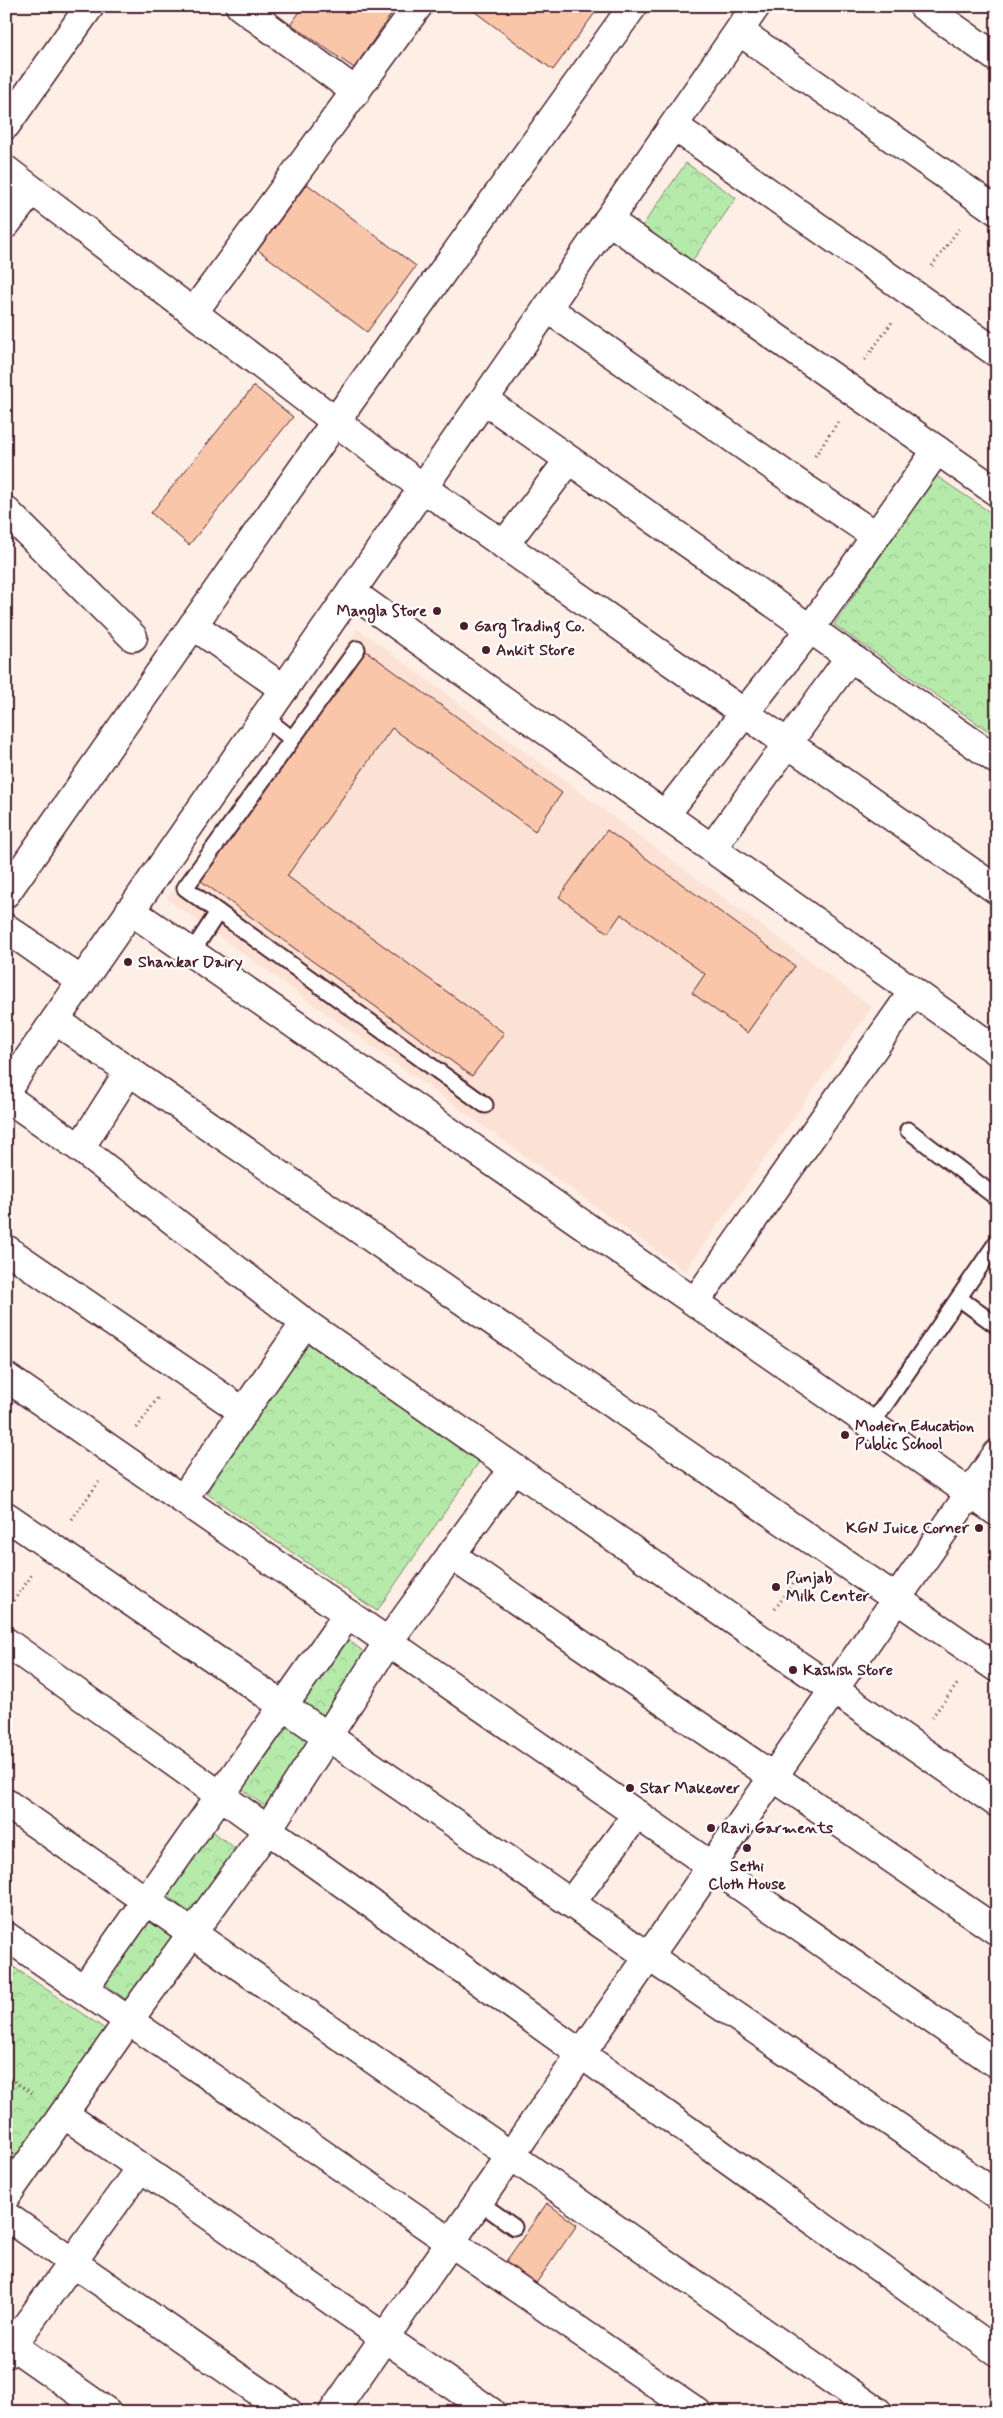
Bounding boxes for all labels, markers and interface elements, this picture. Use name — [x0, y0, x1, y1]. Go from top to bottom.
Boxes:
place label: Mangla Store — [337, 601, 427, 624]
marker: Mangla Store — [431, 605, 443, 617]
place label: Garg Trading Co. — [474, 616, 585, 639]
marker: Garg Trading Co. — [458, 620, 470, 632]
place label: Ankit Store — [496, 640, 575, 661]
marker: Ankit Store — [480, 644, 492, 656]
place label: Shankar Dairy — [138, 952, 243, 973]
marker: Shankar Dairy — [122, 956, 134, 968]
place label: Modern Education Public School — [855, 1416, 974, 1455]
marker: Modern Education Public School — [839, 1429, 851, 1441]
place label: KGN Juice Corner — [846, 1518, 970, 1539]
marker: KGN Juice Corner — [973, 1522, 985, 1534]
place label: Punjab Milk Center — [786, 1568, 870, 1607]
marker: Punjab Milk Center — [770, 1581, 782, 1593]
place label: Kashish Store — [803, 1660, 893, 1681]
marker: Kashish Store — [787, 1664, 799, 1676]
place label: Star Makeover — [640, 1778, 740, 1799]
marker: Star Makeover — [624, 1782, 636, 1794]
place label: Ravi Garments — [721, 1818, 833, 1839]
marker: Ravi Garments — [705, 1822, 717, 1834]
marker: Sethi Cloth House — [741, 1842, 753, 1854]
place label: Sethi Cloth House — [708, 1856, 786, 1895]

